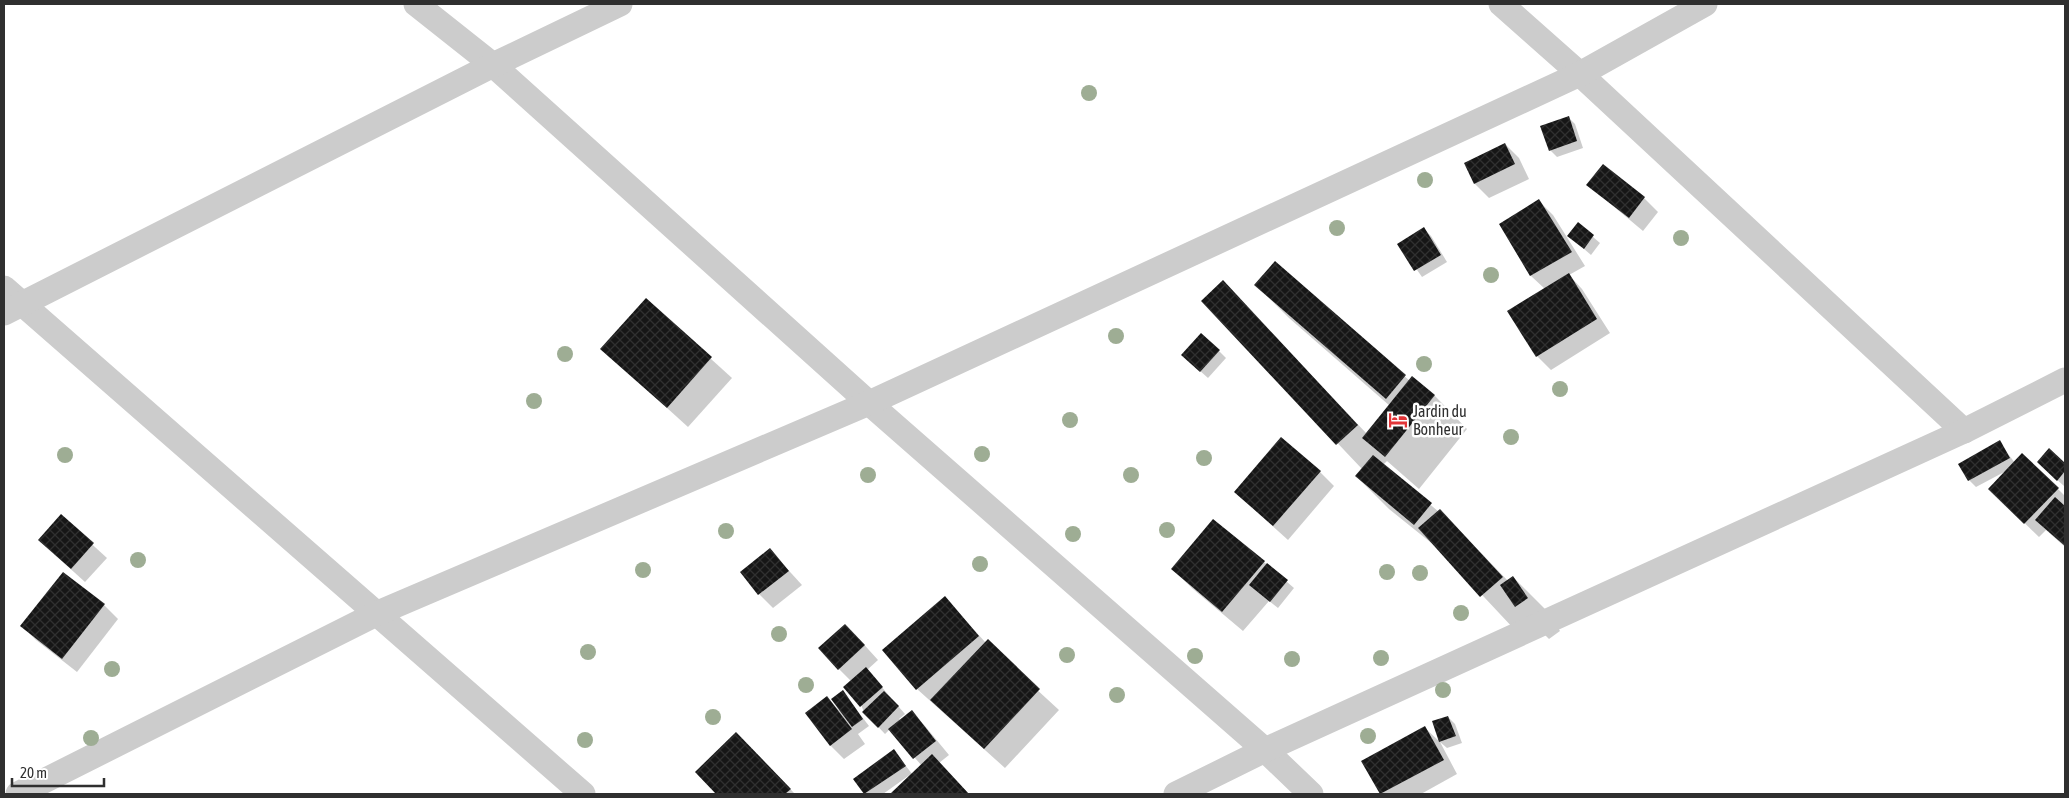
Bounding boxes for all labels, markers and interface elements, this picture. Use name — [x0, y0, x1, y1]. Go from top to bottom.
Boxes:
place label: Jardin du Bonheur — [1413, 402, 1467, 438]
hotel icon: Jardin du Bonheur — [1387, 409, 1409, 431]
scale bar — [12, 756, 105, 788]
text: 20 m — [20, 764, 47, 781]

